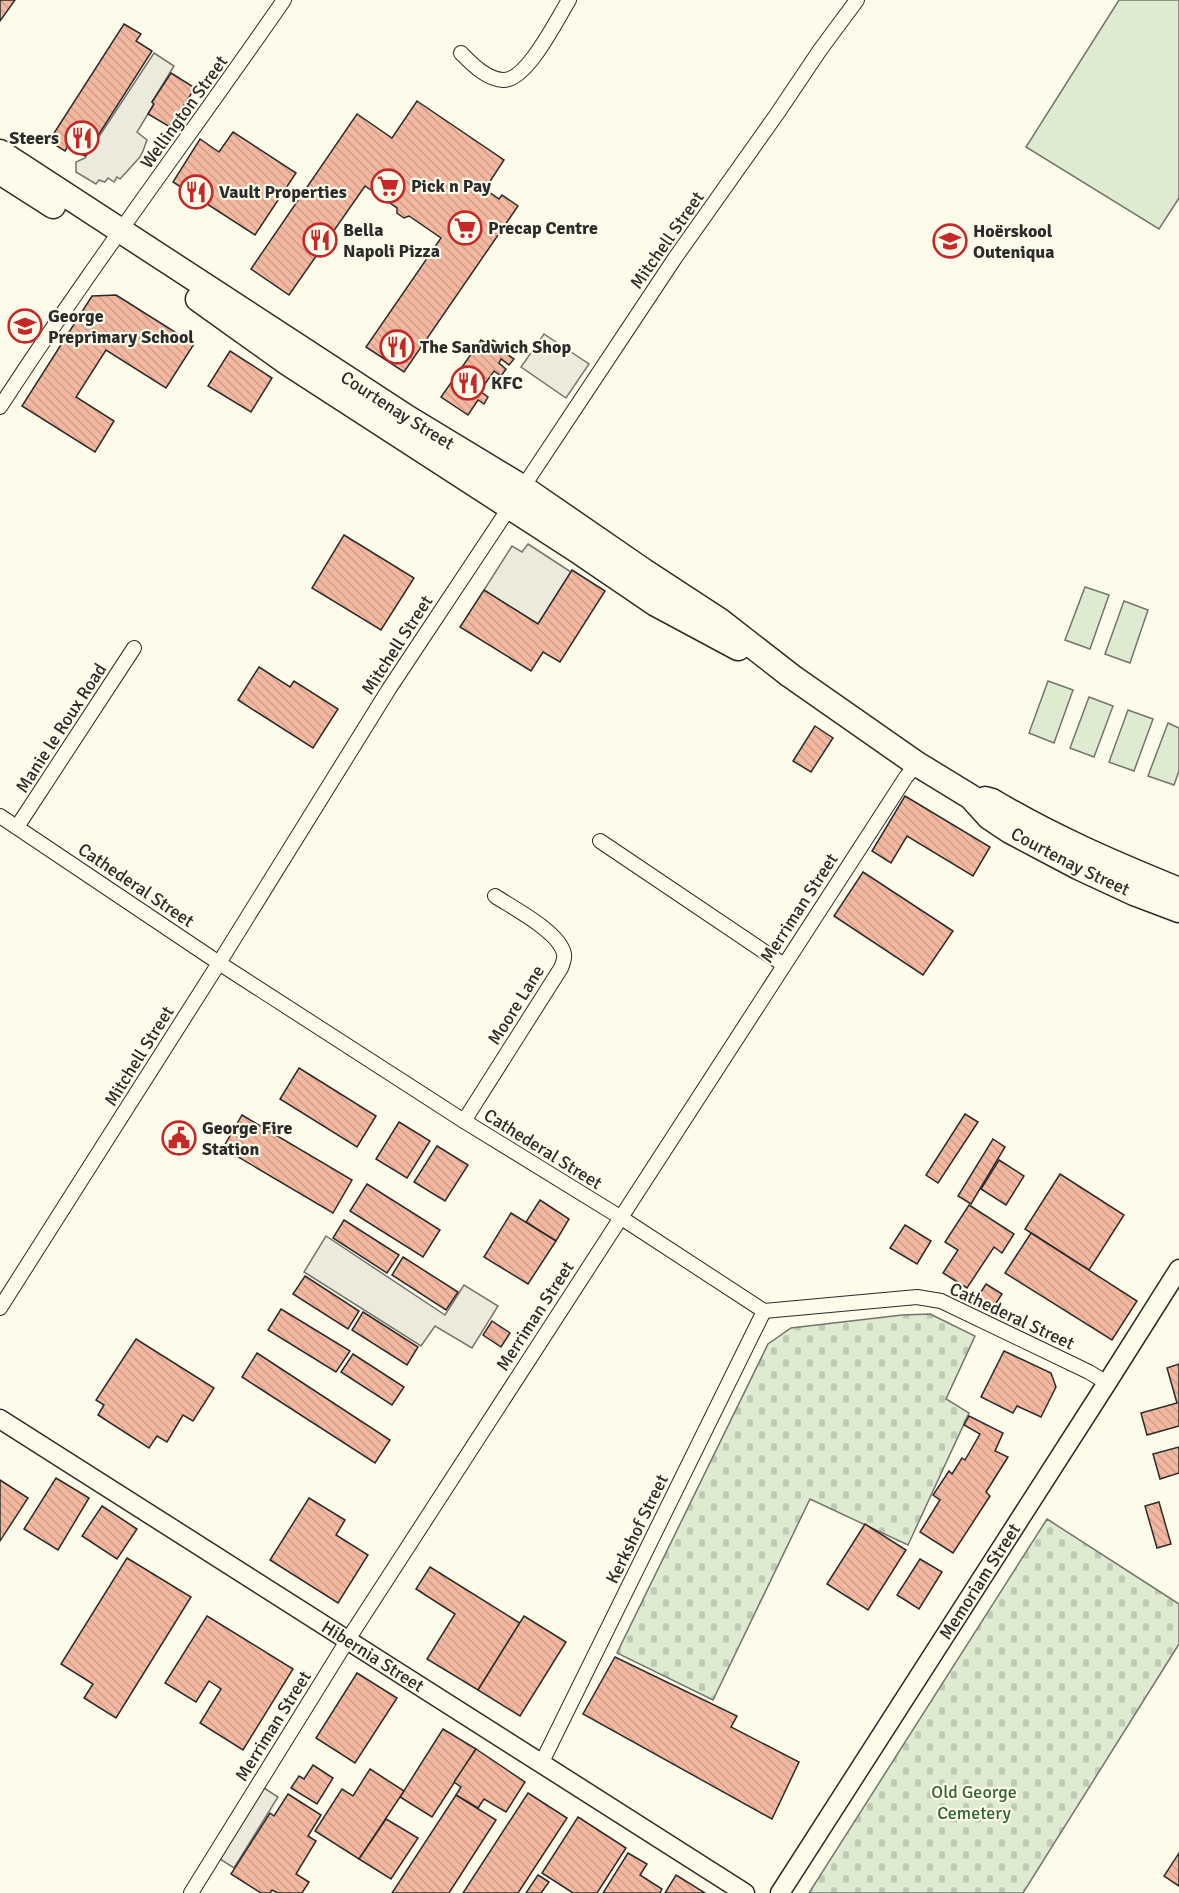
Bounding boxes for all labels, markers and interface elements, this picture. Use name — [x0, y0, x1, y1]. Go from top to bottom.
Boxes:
street label: Wellington Street — [136, 51, 232, 173]
restaurant icon: Steers — [64, 120, 100, 156]
place label: Steers — [9, 127, 59, 149]
supermarket icon: Pick n Pay — [370, 168, 406, 204]
restaurant icon: Vault Properties — [178, 174, 214, 210]
place label: Pick n Pay — [411, 175, 491, 197]
place label: Vault Properties — [219, 181, 347, 203]
street label: Mitchell Street — [625, 187, 709, 293]
supermarket icon: Precap Centre — [447, 210, 483, 246]
place label: Precap Centre — [488, 217, 598, 239]
place label: Bella Napoli Pizza — [343, 219, 440, 262]
place label: Hoërskool Outeniqua — [973, 220, 1054, 263]
restaurant icon: Bella Napoli Pizza — [302, 222, 338, 258]
school or university icon: Hoërskool Outeniqua — [932, 223, 968, 259]
place label: George Preprimary School — [48, 305, 194, 348]
school or university icon: George Preprimary School — [7, 308, 43, 344]
restaurant icon: The Sandwich Shop — [379, 329, 415, 365]
place label: The Sandwich Shop — [420, 336, 571, 358]
restaurant icon: KFC — [450, 365, 486, 401]
street label: Courtenay Street — [337, 366, 458, 454]
place label: KFC — [491, 372, 523, 394]
street label: Mitchell Street — [357, 591, 437, 699]
street label: Manie le Roux Road — [11, 659, 111, 797]
street label: Courtenay Street — [1007, 822, 1133, 900]
street label: Cathederal Street — [74, 838, 198, 932]
street label: Merriman Street — [755, 849, 843, 967]
street label: Moore Lane — [483, 961, 549, 1049]
street label: Mitchell Street — [99, 1002, 179, 1110]
street label: Cathederal Street — [480, 1104, 606, 1194]
place label: George Fire Station — [202, 1117, 292, 1160]
public building icon: George Fire Station — [161, 1120, 197, 1156]
street label: Merriman Street — [491, 1257, 579, 1375]
street label: Cathederal Street — [946, 1277, 1078, 1355]
street label: Kerkshof Street — [601, 1471, 673, 1587]
street label: Memoriam Street — [934, 1519, 1025, 1644]
street label: Hibernia Street — [318, 1616, 428, 1697]
street label: Merriman Street — [230, 1667, 316, 1785]
park label: Old George Cemetery — [931, 1781, 1017, 1824]

